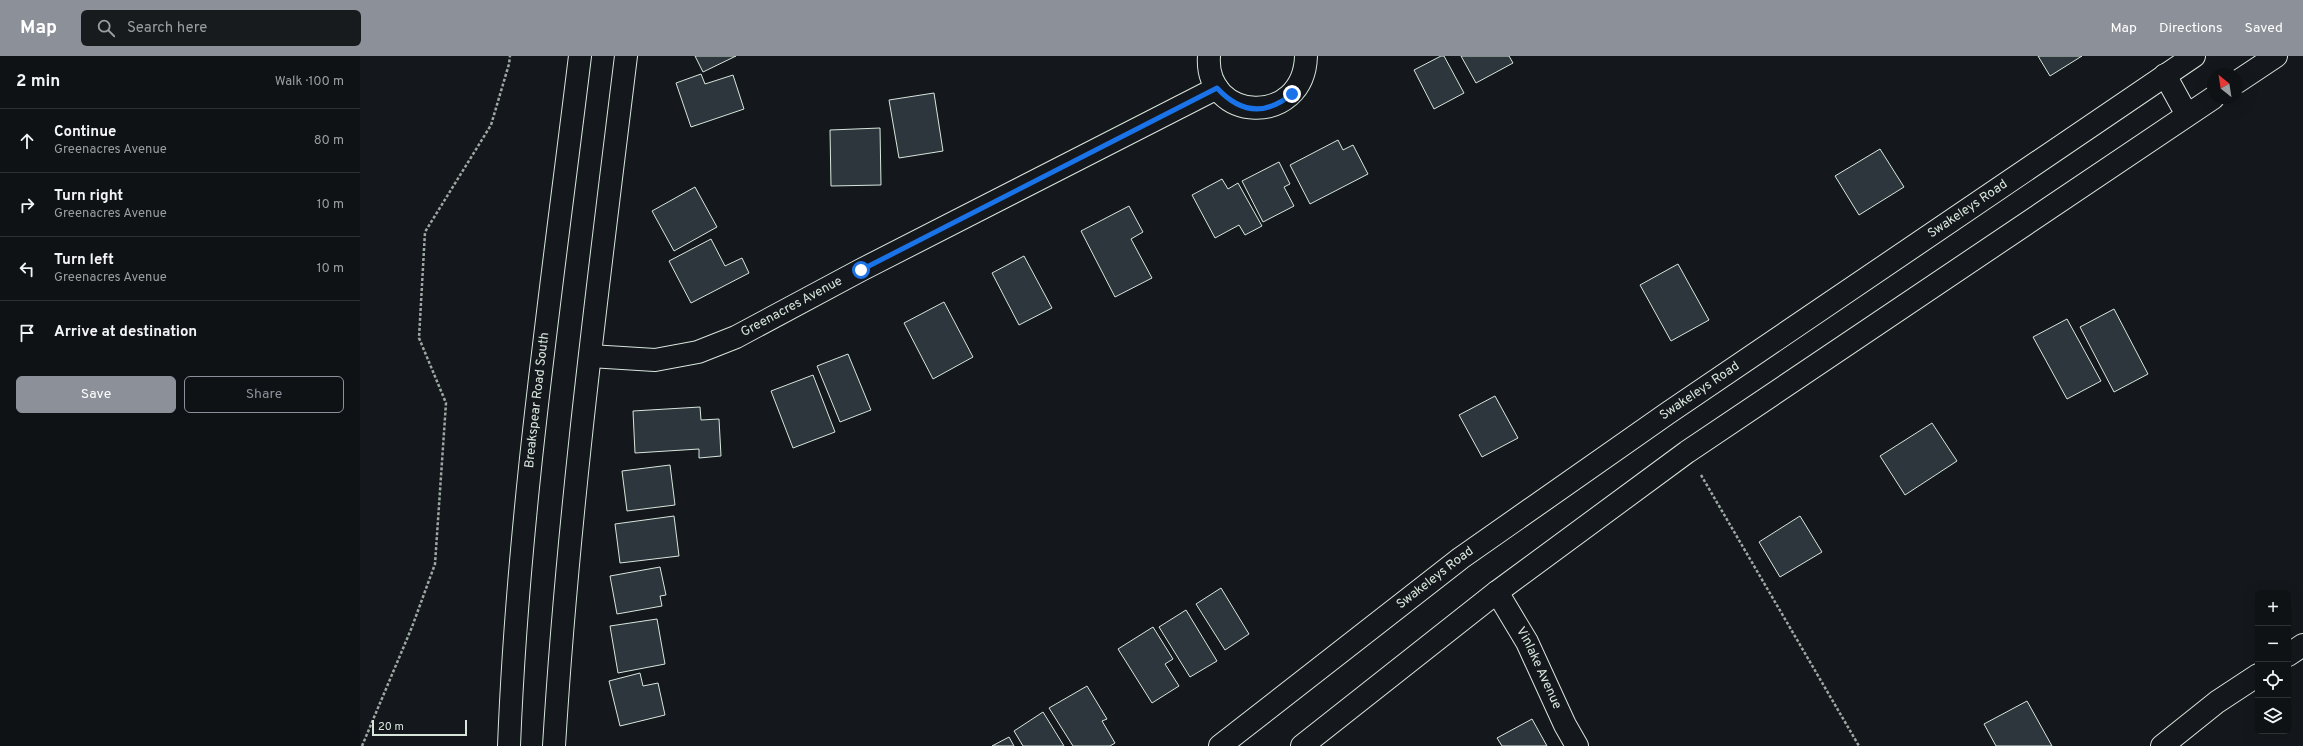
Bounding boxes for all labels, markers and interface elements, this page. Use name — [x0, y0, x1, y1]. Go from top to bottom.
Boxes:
search box — [81, 10, 361, 46]
text: Map — [20, 16, 57, 40]
icon: search — [95, 17, 117, 39]
text: Search here — [127, 19, 207, 38]
text: Map — [2111, 20, 2137, 37]
text: Directions — [2159, 20, 2223, 37]
text: Saved — [2245, 20, 2283, 37]
north arrow — [2207, 68, 2243, 104]
text: 2 min — [16, 71, 60, 93]
text: Walk · 100 m — [275, 74, 344, 90]
route end — [1283, 85, 1301, 103]
text: Continue — [54, 123, 116, 142]
icon: ahead — [16, 130, 38, 152]
text: 80 m — [314, 133, 344, 149]
text: Greenacres Avenue — [54, 142, 167, 158]
street label: Swakeleys Road — [1925, 177, 2011, 242]
text: Turn right — [54, 187, 123, 206]
icon: right — [16, 194, 38, 216]
text: 10 m — [317, 197, 344, 213]
text: Greenacres Avenue — [54, 206, 167, 222]
text: Turn left — [54, 251, 114, 270]
icon: left — [16, 258, 38, 280]
text: 10 m — [317, 261, 344, 277]
route start — [852, 261, 870, 279]
text: Greenacres Avenue — [54, 270, 167, 286]
street label: Greenacres Avenue — [738, 273, 845, 341]
icon: arrive — [16, 322, 38, 344]
text: Arrive at destination — [54, 323, 197, 342]
street label: Breakspear Road South — [522, 331, 553, 469]
street label: Swakeleys Road — [1657, 359, 1743, 424]
button: Save — [16, 376, 176, 413]
button: Share — [184, 376, 344, 413]
street label: Swakeleys Road — [1394, 544, 1477, 613]
map controls — [2255, 590, 2291, 734]
button: + — [2255, 590, 2291, 626]
street label: Vinlake Avenue — [1512, 624, 1565, 712]
button: − — [2255, 626, 2291, 662]
button: locate — [2255, 662, 2291, 698]
button: layers — [2255, 698, 2291, 734]
scale bar — [372, 718, 467, 737]
text: 20 m — [378, 720, 404, 734]

